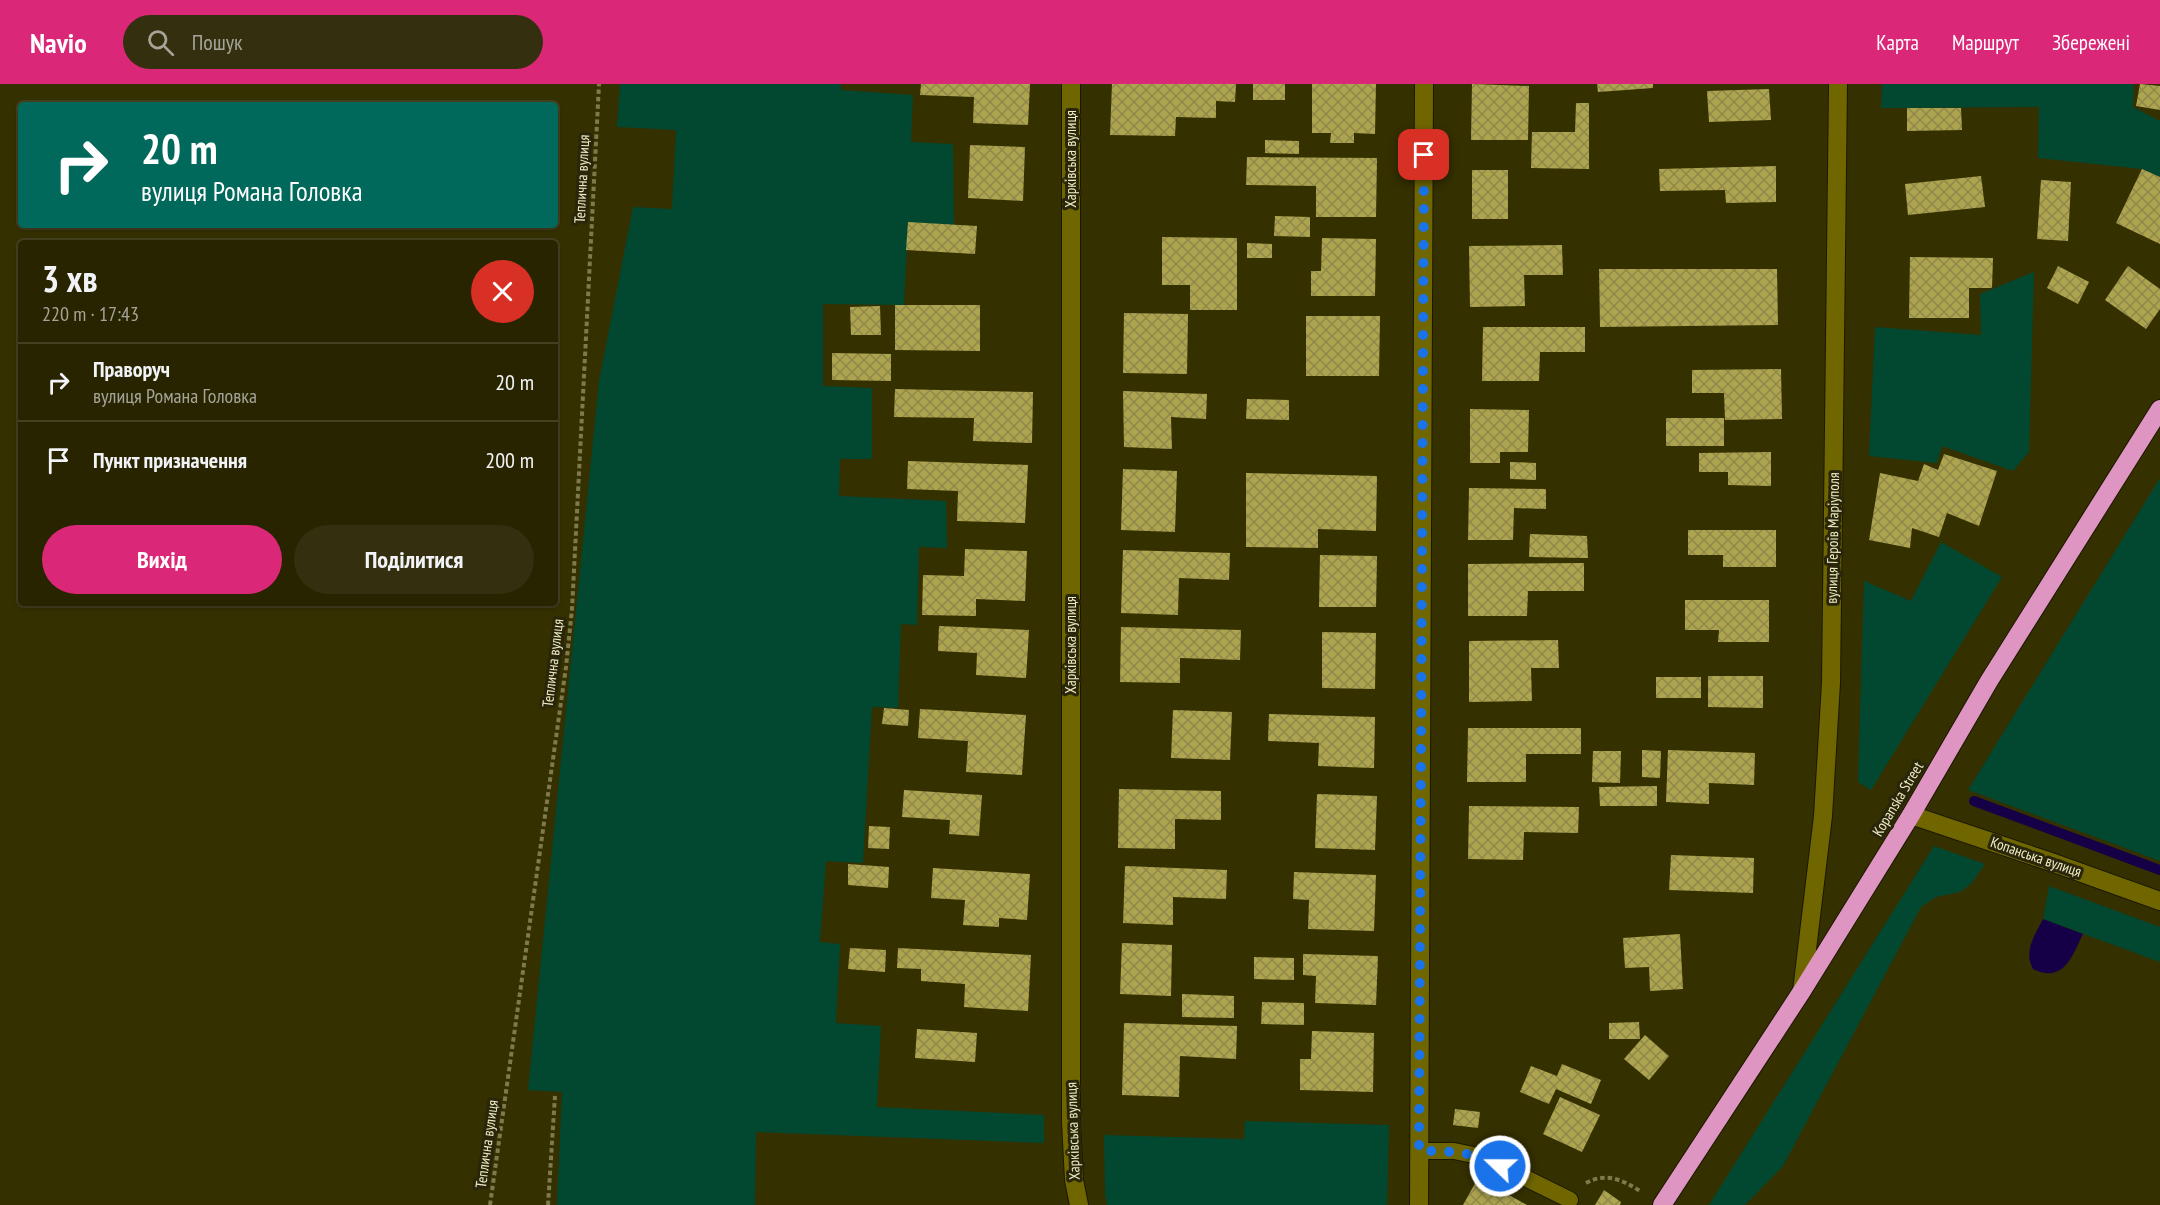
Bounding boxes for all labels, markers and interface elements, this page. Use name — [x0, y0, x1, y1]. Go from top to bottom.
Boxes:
search box — [123, 15, 543, 69]
text: Navio — [30, 24, 87, 61]
icon: search — [144, 26, 177, 59]
text: Пошук — [192, 28, 243, 56]
text: Карта — [1876, 29, 1919, 56]
text: Маршрут — [1952, 29, 2019, 56]
text: Збережені — [2052, 29, 2130, 56]
street label: Харківська вулиця — [1061, 110, 1080, 208]
text: 20 m — [141, 121, 218, 176]
icon: right — [42, 126, 120, 204]
pin — [1398, 129, 1449, 180]
street label: Теплична вулиця — [570, 134, 593, 224]
icon: arrive — [1407, 138, 1440, 171]
text: вулиця Романа Головка — [141, 174, 362, 208]
text: 3 хв — [42, 255, 97, 302]
button: close — [471, 260, 534, 323]
text: 220 m · 17:43 — [42, 301, 139, 327]
text: Праворуч — [93, 355, 170, 383]
icon: right — [42, 366, 75, 399]
text: 20 m — [495, 368, 534, 396]
text: вулиця Романа Головка — [93, 383, 257, 409]
icon: arrive — [42, 444, 75, 477]
text: Пункт призначення — [93, 446, 247, 474]
text: 200 m — [485, 446, 534, 474]
street label: вулиця Героїв Маріуполя — [1822, 472, 1843, 604]
button: Вихід — [42, 525, 282, 594]
button: Поділитися — [294, 525, 534, 594]
street label: Харківська вулиця — [1061, 596, 1080, 694]
street label: Теплична вулиця — [538, 618, 567, 708]
street label: Kopanska Street — [1868, 758, 1927, 839]
street label: Копанська вулиця — [1988, 832, 2084, 881]
street label: Харківська вулиця — [1061, 1082, 1084, 1180]
street label: Теплична вулиця — [471, 1098, 502, 1189]
position arrow — [1468, 1134, 1532, 1198]

